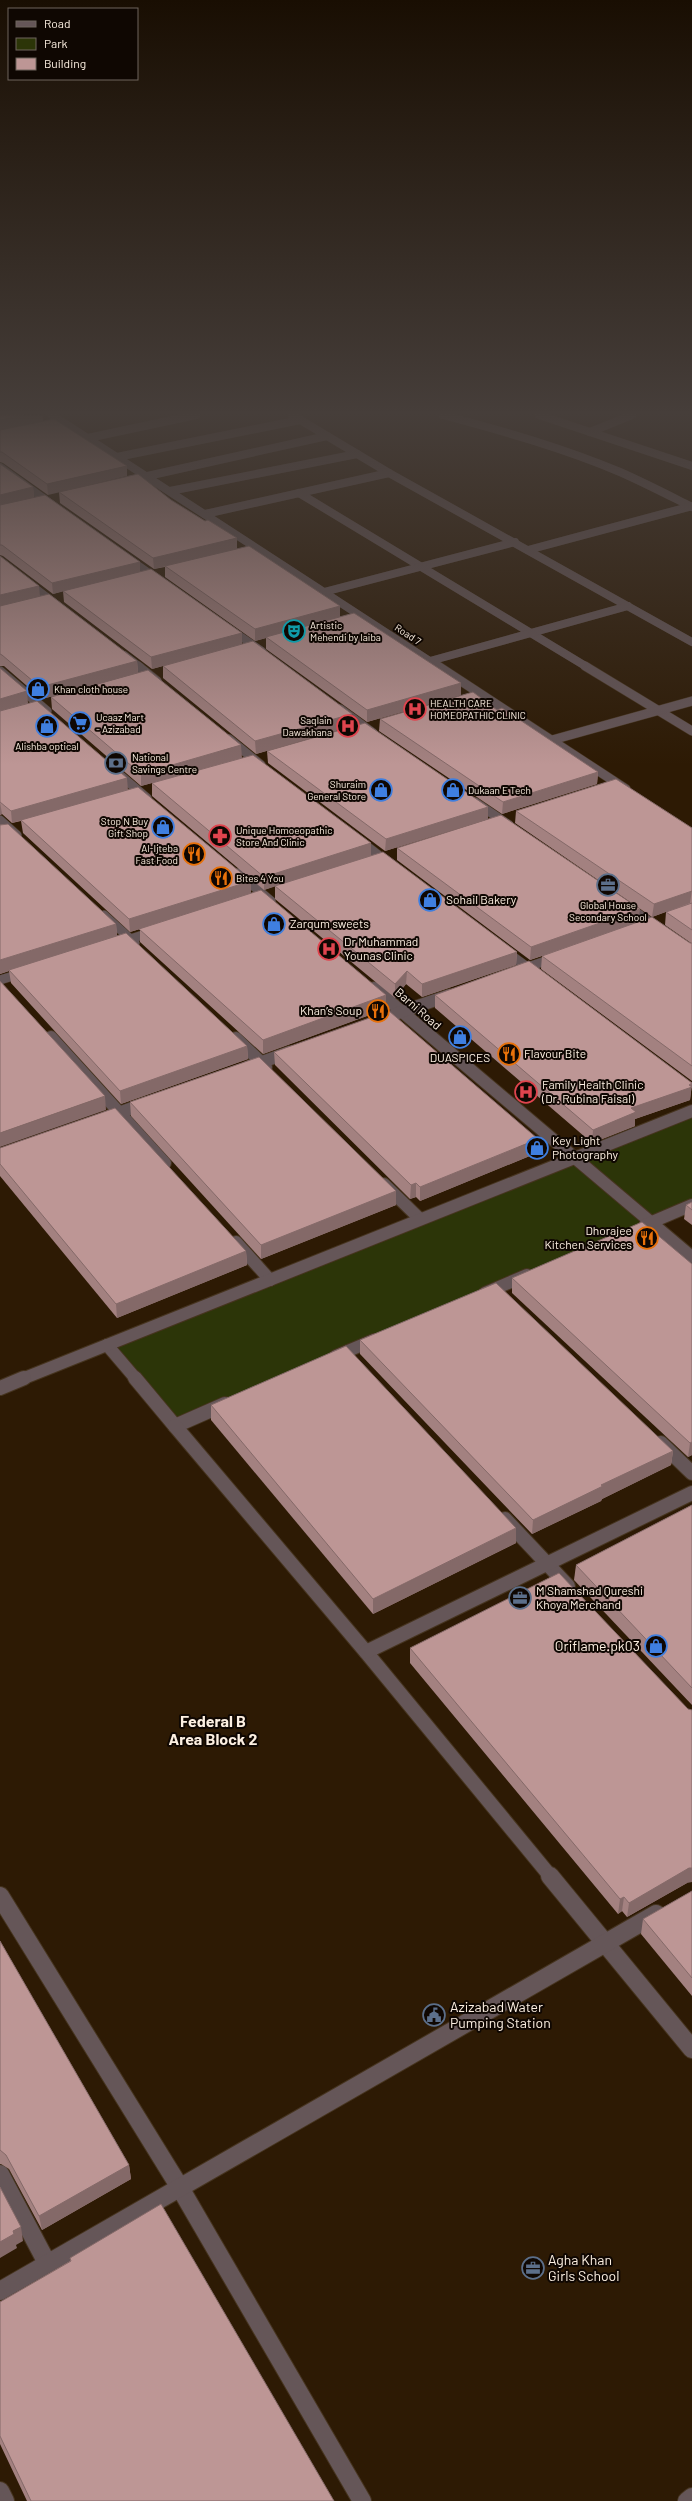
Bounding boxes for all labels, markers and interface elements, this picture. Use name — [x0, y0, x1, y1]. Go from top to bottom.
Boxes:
legend — [8, 8, 138, 80]
text: Road — [44, 16, 71, 30]
text: Park — [44, 36, 68, 50]
text: Building — [44, 56, 86, 70]
theatre icon: Artistic Mehendi by laiba — [281, 618, 307, 644]
place label: Artistic Mehendi by laiba — [310, 619, 381, 643]
street label: Road 7 — [393, 621, 424, 647]
shop icon: Khan cloth house — [25, 676, 51, 702]
place label: Khan cloth house — [54, 683, 128, 695]
hospital icon: HEALTH CARE HOMEOPATHIC CLINIC — [402, 696, 428, 722]
place label: HEALTH CARE HOMEOPATHIC CLINIC — [430, 697, 526, 721]
supermarket icon: Ucaaz Mart - Azizabad — [67, 710, 93, 736]
place label: Ucaaz Mart - Azizabad — [96, 711, 144, 735]
shop icon: Alishba optical — [34, 713, 60, 739]
hospital icon: Saqlain Dawakhana — [335, 713, 361, 739]
place label: Saqlain Dawakhana — [283, 714, 332, 738]
place label: Alishba optical — [15, 740, 79, 752]
bank icon: National Savings Centre — [103, 750, 129, 776]
place label: National Savings Centre — [132, 751, 197, 775]
shop icon: Shuraim General Store — [368, 777, 394, 803]
shop icon: Dukaan E Tech — [440, 777, 466, 803]
place label: Shuraim General Store — [307, 778, 366, 802]
place label: Dukaan E Tech — [468, 784, 531, 796]
shop icon: Stop N Buy Gift Shop — [150, 814, 176, 840]
place label: Stop N Buy Gift Shop — [101, 815, 148, 839]
pharmacy icon: Unique Homoeopathic Store And Clinic — [207, 823, 233, 849]
place label: Unique Homoeopathic Store And Clinic — [236, 824, 332, 848]
restaurant icon: Al-Ijteba Fast Food — [181, 841, 207, 867]
place label: Al-Ijteba Fast Food — [135, 842, 178, 866]
restaurant icon: Bites 4 You — [208, 865, 234, 891]
place label: Bites 4 You — [236, 872, 284, 884]
office icon: Global House Secondary School — [595, 872, 621, 898]
shop icon: Sohail Bakery — [417, 887, 443, 913]
place label: Sohail Bakery — [446, 892, 517, 906]
place label: Global House Secondary School — [569, 899, 647, 923]
shop icon: Zarqum sweets — [261, 911, 287, 937]
place label: Zarqum sweets — [290, 916, 369, 930]
place label: Dr Muhammad Younas Clinic — [344, 934, 418, 962]
hospital icon: Dr Muhammad Younas Clinic — [316, 936, 342, 962]
street label: Barni Road — [393, 984, 445, 1032]
restaurant icon: Khan’s Soup — [365, 998, 391, 1024]
place label: Khan’s Soup — [300, 1003, 362, 1017]
shop icon: DUASPICES — [447, 1024, 473, 1050]
restaurant icon: Flavour Bite — [496, 1041, 522, 1067]
place label: Flavour Bite — [524, 1046, 586, 1060]
place label: DUASPICES — [430, 1050, 490, 1064]
place label: Family Health Clinic (Dr. Rubina Faisal) — [541, 1077, 643, 1105]
hospital icon: Family Health Clinic (Dr. Rubina Faisal) — [513, 1079, 539, 1105]
place label: Key Light Photography — [552, 1133, 619, 1161]
shop icon: Key Light Photography — [524, 1135, 550, 1161]
place label: Dhorajee Kitchen Services — [544, 1223, 632, 1251]
restaurant icon: Dhorajee Kitchen Services — [634, 1225, 660, 1251]
place label: M Shamshad Qureshi Khoya Merchand — [536, 1583, 643, 1611]
office icon: M Shamshad Qureshi Khoya Merchand — [507, 1585, 533, 1611]
shop icon: Oriflame.pk03 — [643, 1633, 669, 1659]
place label: Oriflame.pk03 — [555, 1637, 640, 1654]
district label: Federal B Area Block 2 — [169, 1711, 258, 1748]
place label: Azizabad Water Pumping Station — [450, 1998, 551, 2031]
public building icon: Azizabad Water Pumping Station — [421, 2002, 447, 2028]
place label: Agha Khan Girls School — [548, 2251, 619, 2284]
office icon: Agha Khan Girls School — [520, 2255, 546, 2281]

